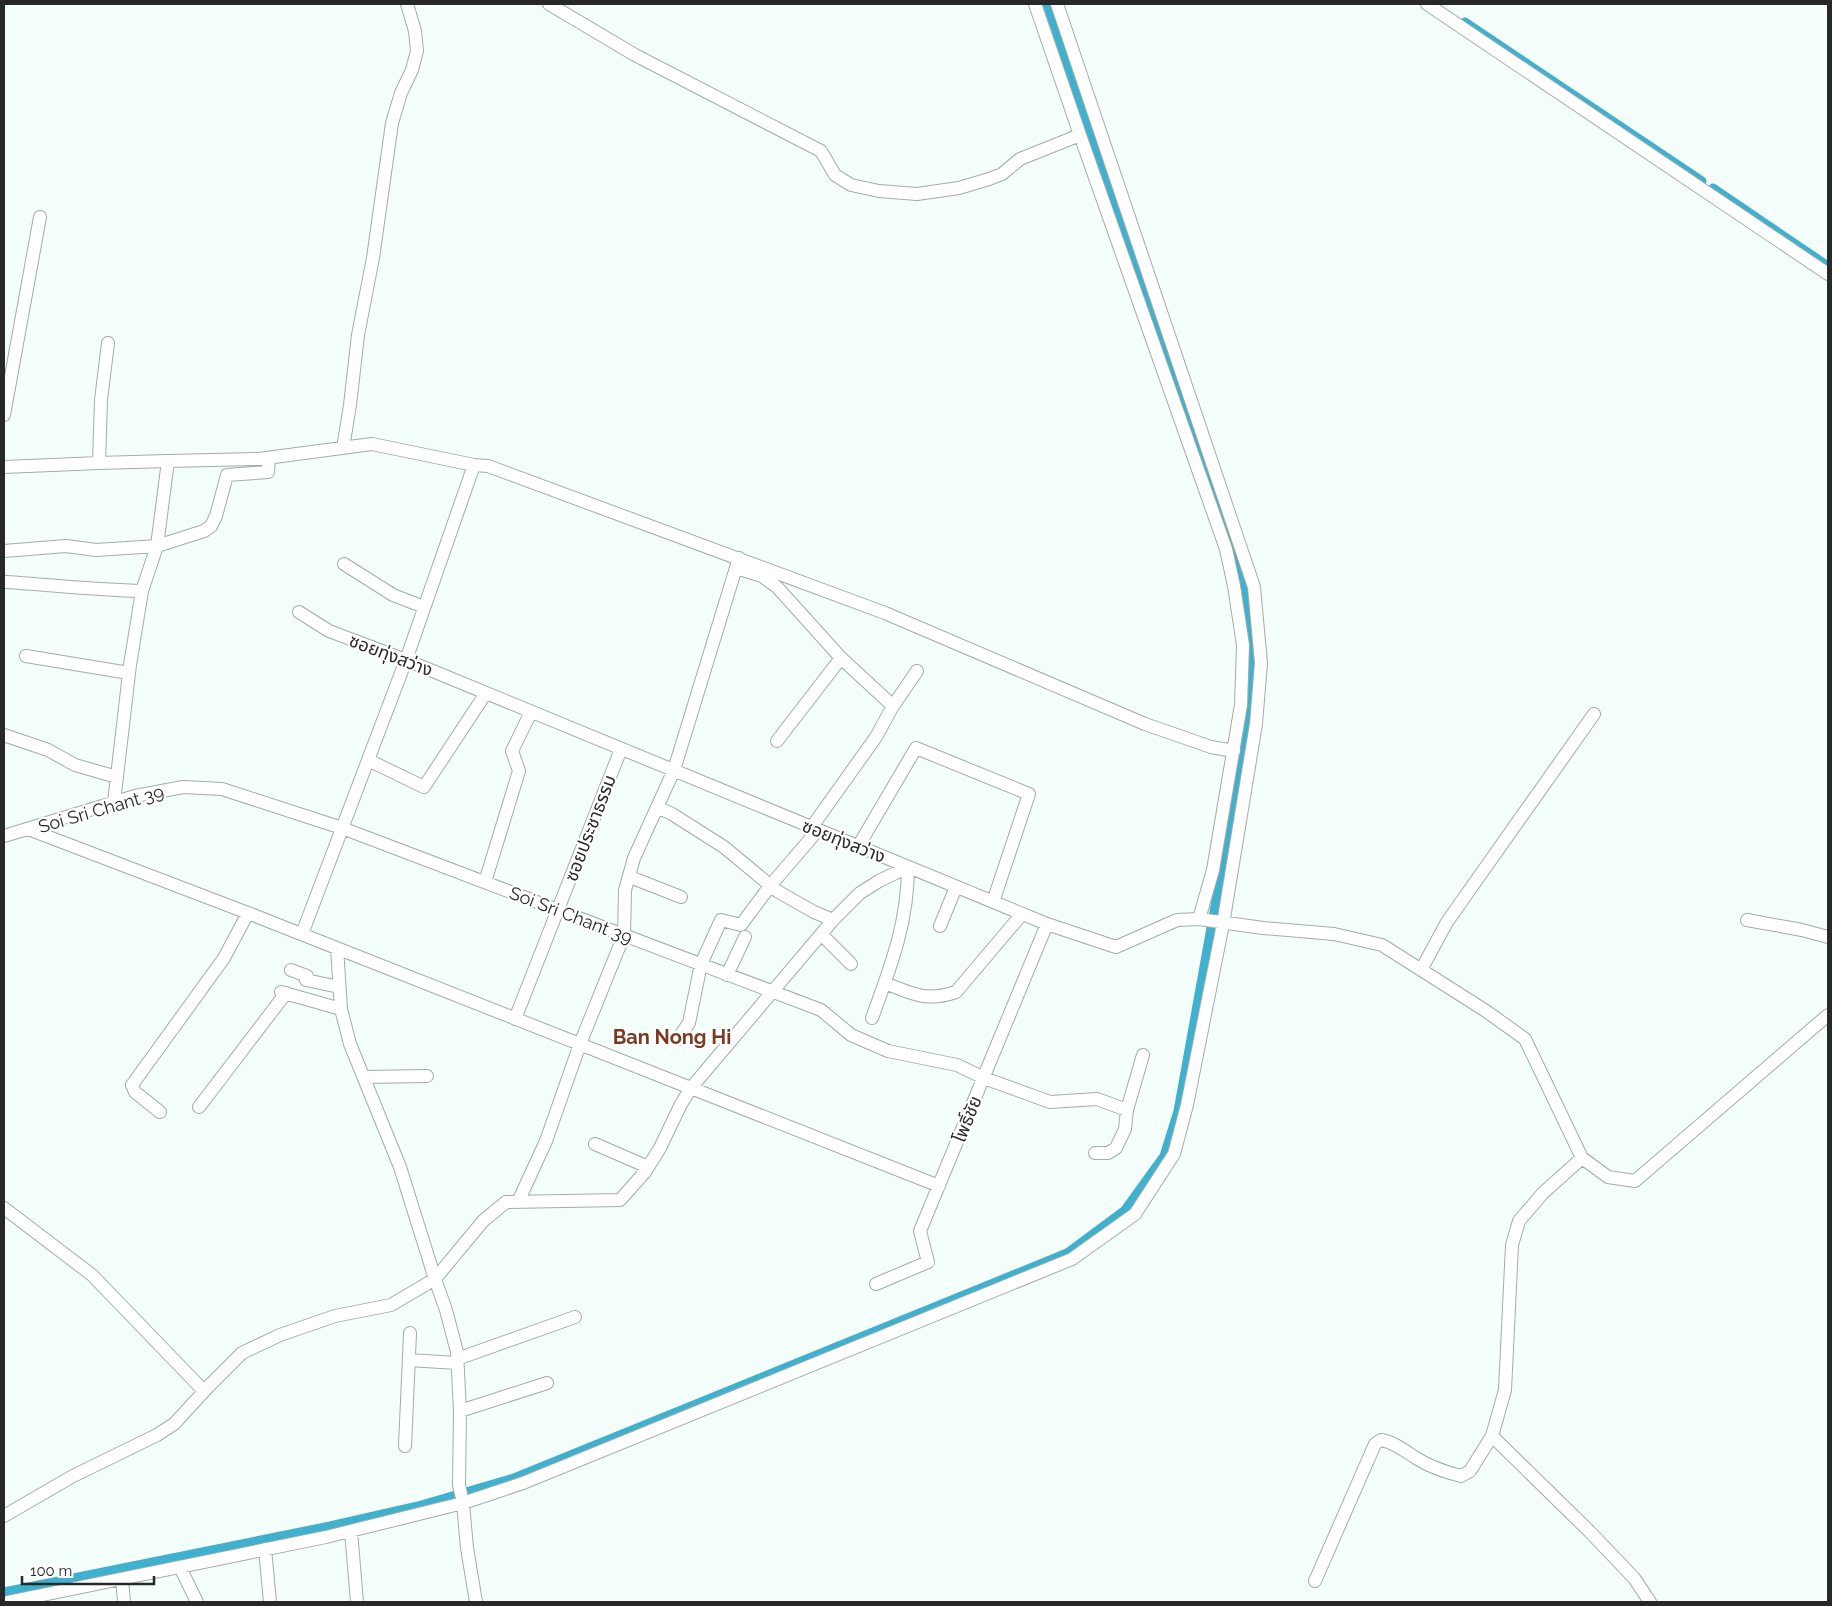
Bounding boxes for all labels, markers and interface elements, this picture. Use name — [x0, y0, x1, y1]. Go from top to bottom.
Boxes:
street label: ซอยทุ่งสว่าง — [346, 629, 436, 681]
street label: ซอยประชาธรรม — [560, 772, 620, 884]
street label: Soi Sri Chant 39 — [36, 781, 166, 837]
street label: ซอยทุ่งสว่าง — [799, 815, 889, 868]
street label: Soi Sri Chant 39 — [507, 882, 635, 948]
district label: Ban Nong Hi — [613, 1025, 731, 1049]
street label: โพธิ์ชัย — [948, 1093, 986, 1145]
scale bar — [22, 1554, 155, 1586]
text: 100 m — [30, 1562, 72, 1580]

